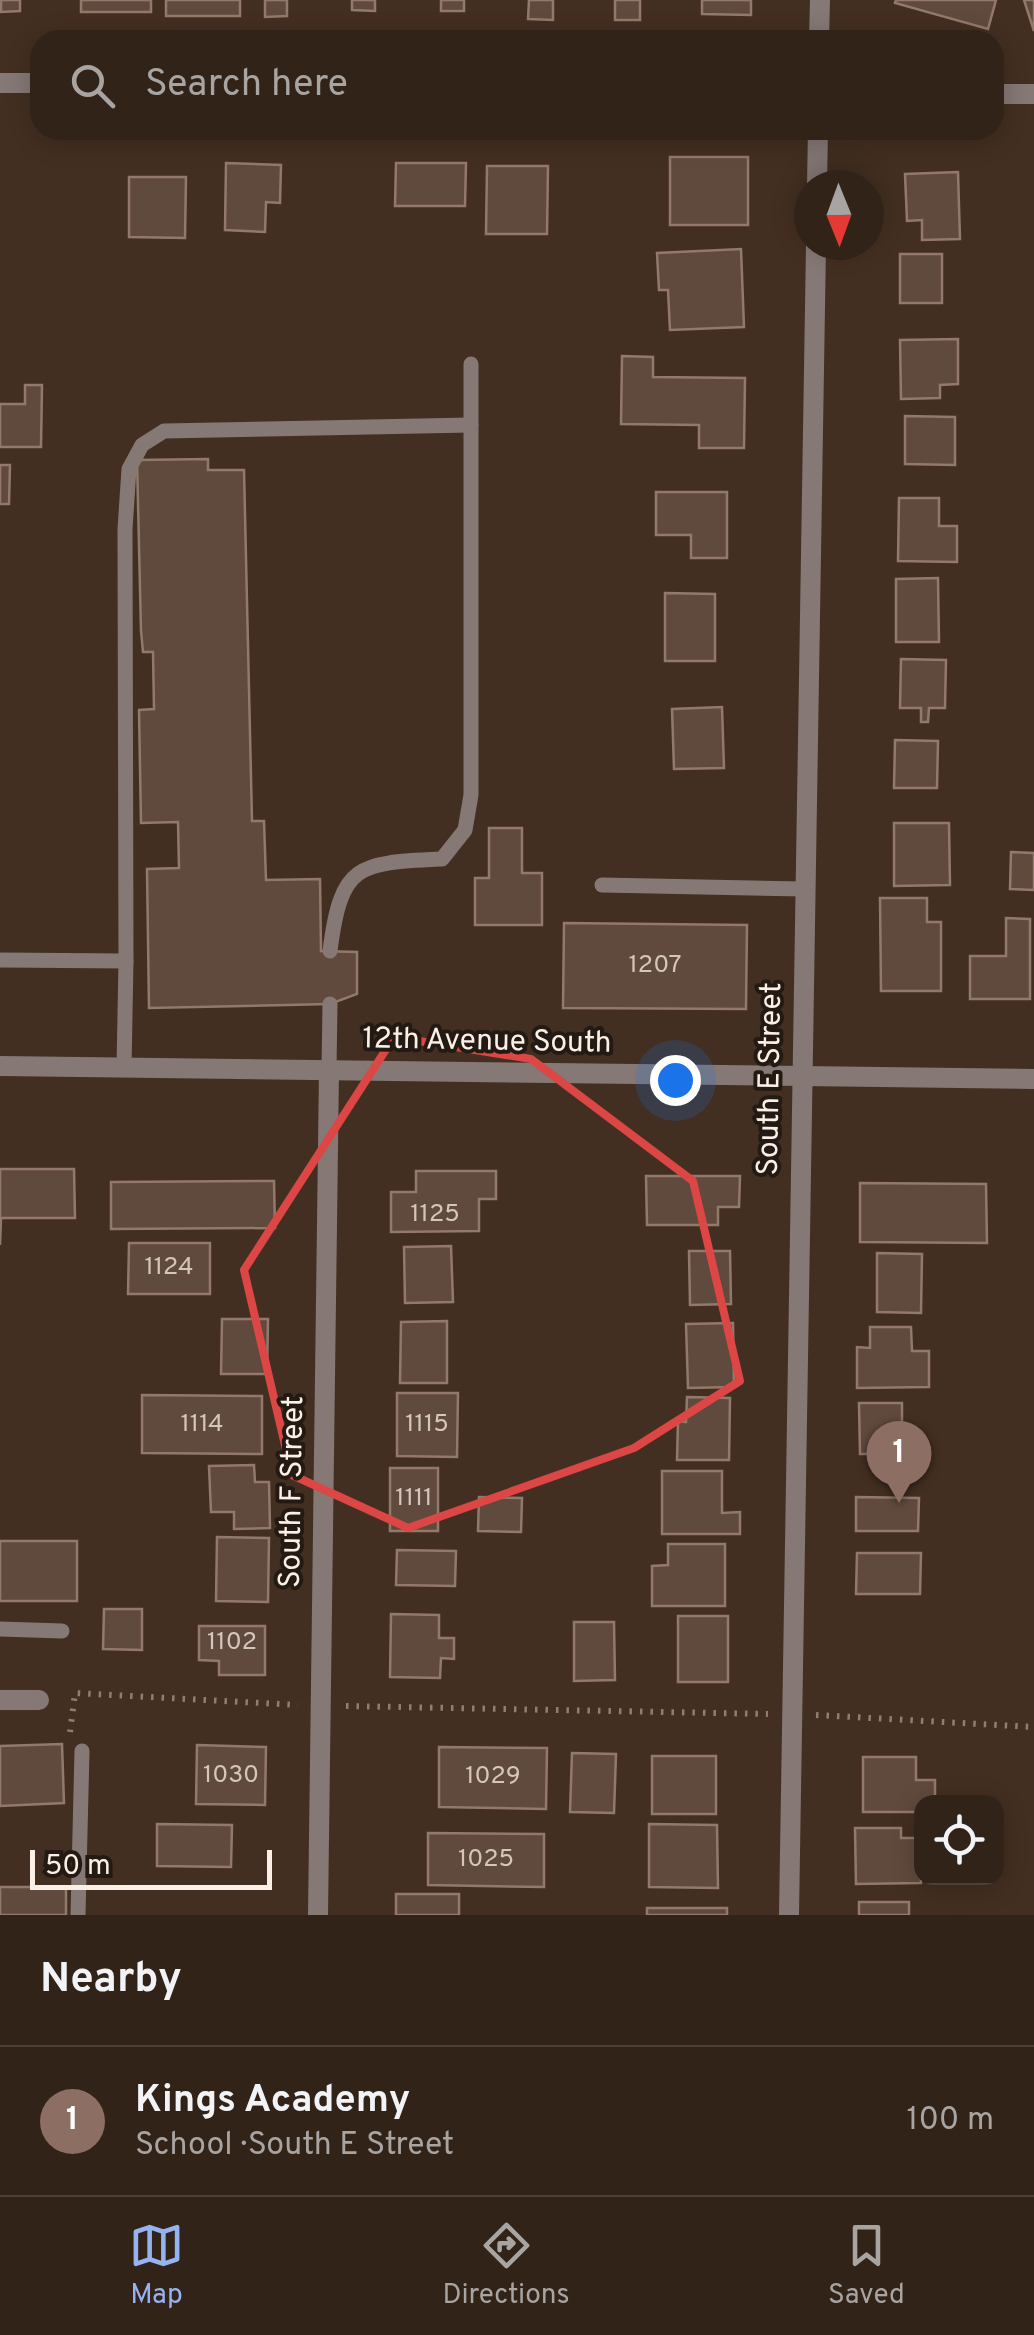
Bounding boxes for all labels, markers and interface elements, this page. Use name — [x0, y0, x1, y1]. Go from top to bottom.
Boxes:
search box — [30, 30, 1004, 140]
icon: search — [65, 58, 120, 113]
text: Search here — [145, 61, 348, 110]
north arrow — [794, 170, 884, 260]
house number: 1207 — [629, 950, 681, 982]
street label: South E Street — [751, 982, 791, 1176]
street label: 12th Avenue South — [362, 1021, 612, 1063]
your location — [650, 1055, 701, 1106]
house number: 1125 — [410, 1199, 460, 1231]
house number: 1124 — [144, 1252, 194, 1284]
street label: South F Street — [273, 1396, 313, 1588]
house number: 1114 — [180, 1409, 224, 1441]
house number: 1115 — [405, 1409, 449, 1441]
pin: 1 — [866, 1420, 932, 1503]
house number: 1111 — [395, 1483, 433, 1515]
house number: 1102 — [207, 1627, 257, 1659]
house number: 1030 — [203, 1760, 259, 1792]
house number: 1029 — [465, 1761, 521, 1793]
map controls — [914, 1795, 1004, 1885]
button: locate — [914, 1795, 1004, 1885]
house number: 1025 — [458, 1844, 514, 1876]
scale bar — [30, 1845, 272, 1890]
text: 50 m — [45, 1849, 111, 1885]
text: Nearby — [40, 1954, 182, 2007]
text: Kings Academy — [135, 2077, 410, 2126]
text: 1 — [66, 2101, 79, 2141]
text: 100 m — [907, 2101, 994, 2141]
text: School · South E Street — [135, 2126, 454, 2166]
tab: Map — [129, 2218, 184, 2314]
tab: Directions — [442, 2218, 570, 2314]
tab: Saved — [828, 2218, 905, 2314]

